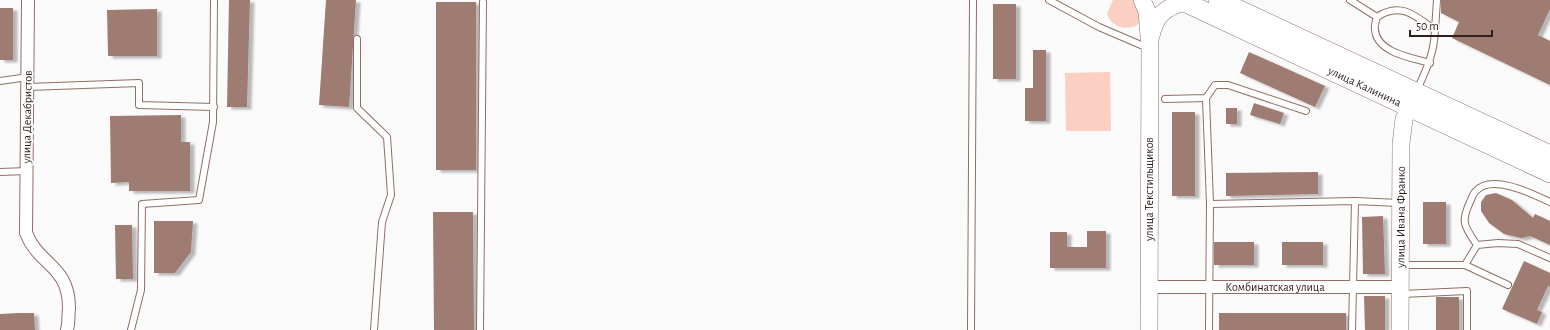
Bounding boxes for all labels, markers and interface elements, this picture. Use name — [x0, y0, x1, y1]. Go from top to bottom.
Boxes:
scale bar — [1410, 12, 1492, 38]
text: 50 m — [1416, 20, 1439, 32]
street label: улица Калинина — [1325, 64, 1404, 109]
street label: улица Декабристов — [20, 70, 35, 165]
street label: улица Текстильщиков — [1143, 137, 1156, 242]
street label: улица Ивана Франко — [1394, 166, 1407, 269]
street label: Комбинатская улица — [1225, 281, 1325, 294]

